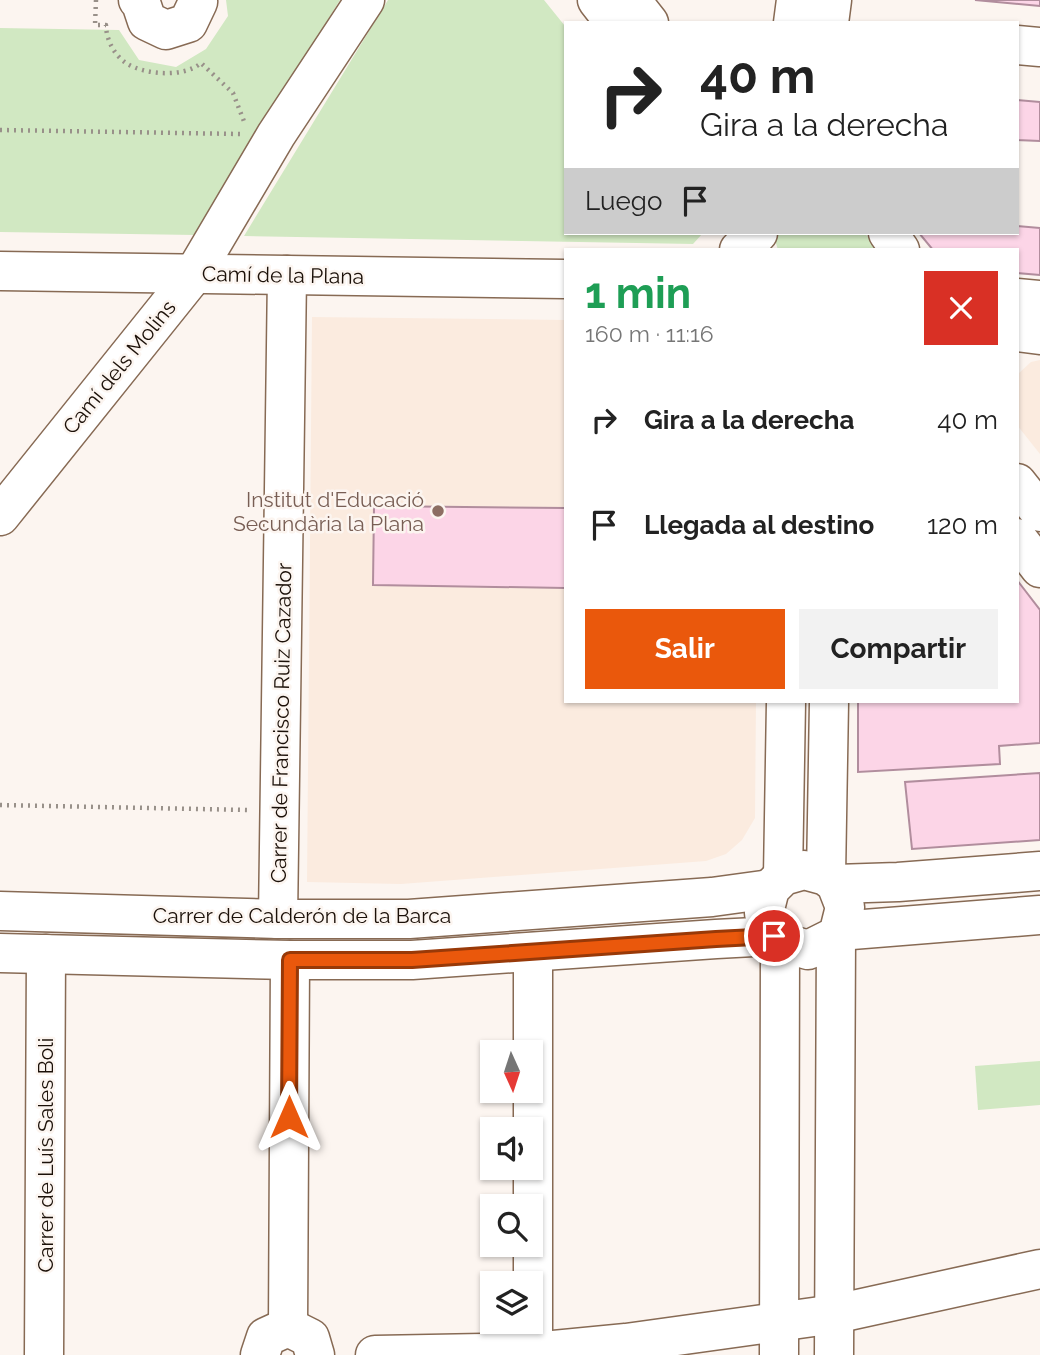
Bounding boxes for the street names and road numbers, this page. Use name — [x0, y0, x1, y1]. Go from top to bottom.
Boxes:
street label: Camí de la Plana — [202, 261, 364, 289]
street label: Camí dels Molins — [57, 295, 181, 439]
street label: Carrer de Francisco Ruiz Cazador — [266, 562, 296, 883]
street label: Carrer de Calderón de la Barca — [153, 903, 451, 928]
street label: Carrer de Luís Sales Boli — [33, 1038, 58, 1272]

